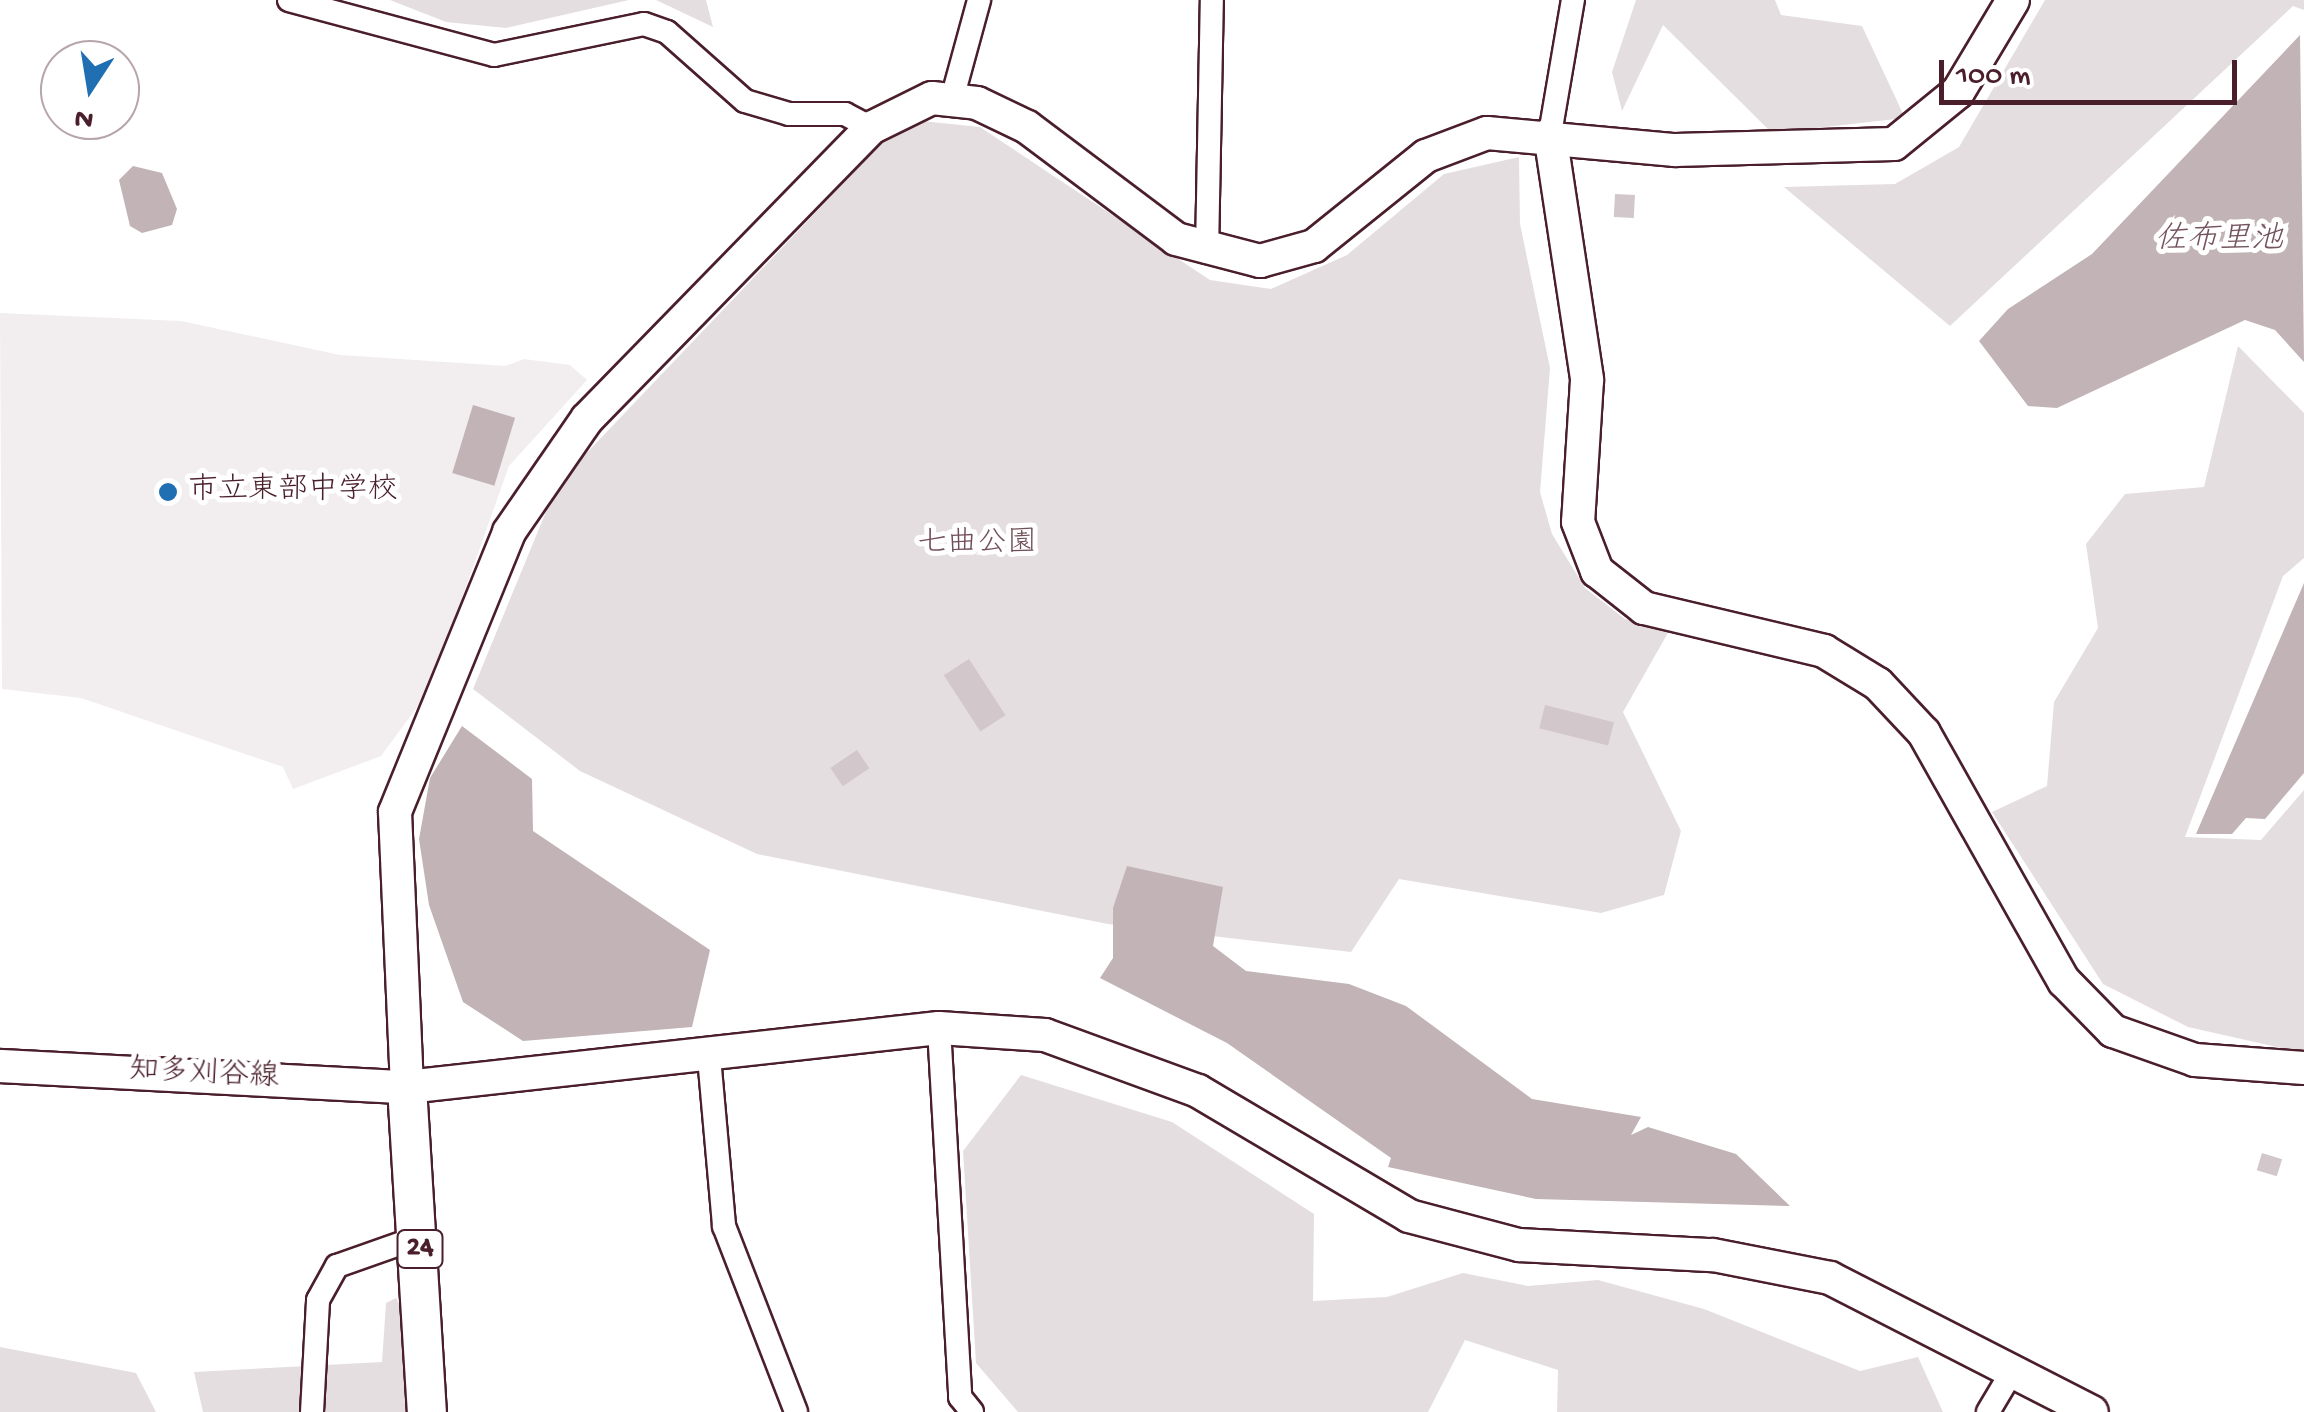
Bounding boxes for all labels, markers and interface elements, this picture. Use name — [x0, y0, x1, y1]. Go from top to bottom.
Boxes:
north arrow — [40, 40, 140, 140]
scale bar — [1944, 40, 2242, 102]
text: 100 m — [1956, 60, 2031, 95]
text: N — [72, 100, 96, 136]
water label: 佐布里池 — [2155, 222, 2283, 260]
place label: 市立東部中学校 — [188, 474, 398, 510]
marker: 市立東部中学校 — [157, 481, 179, 503]
park label: 七曲公園 — [917, 527, 1037, 563]
street label: 知多刈谷線 — [128, 1054, 280, 1098]
road number: 24 — [395, 1226, 445, 1272]

